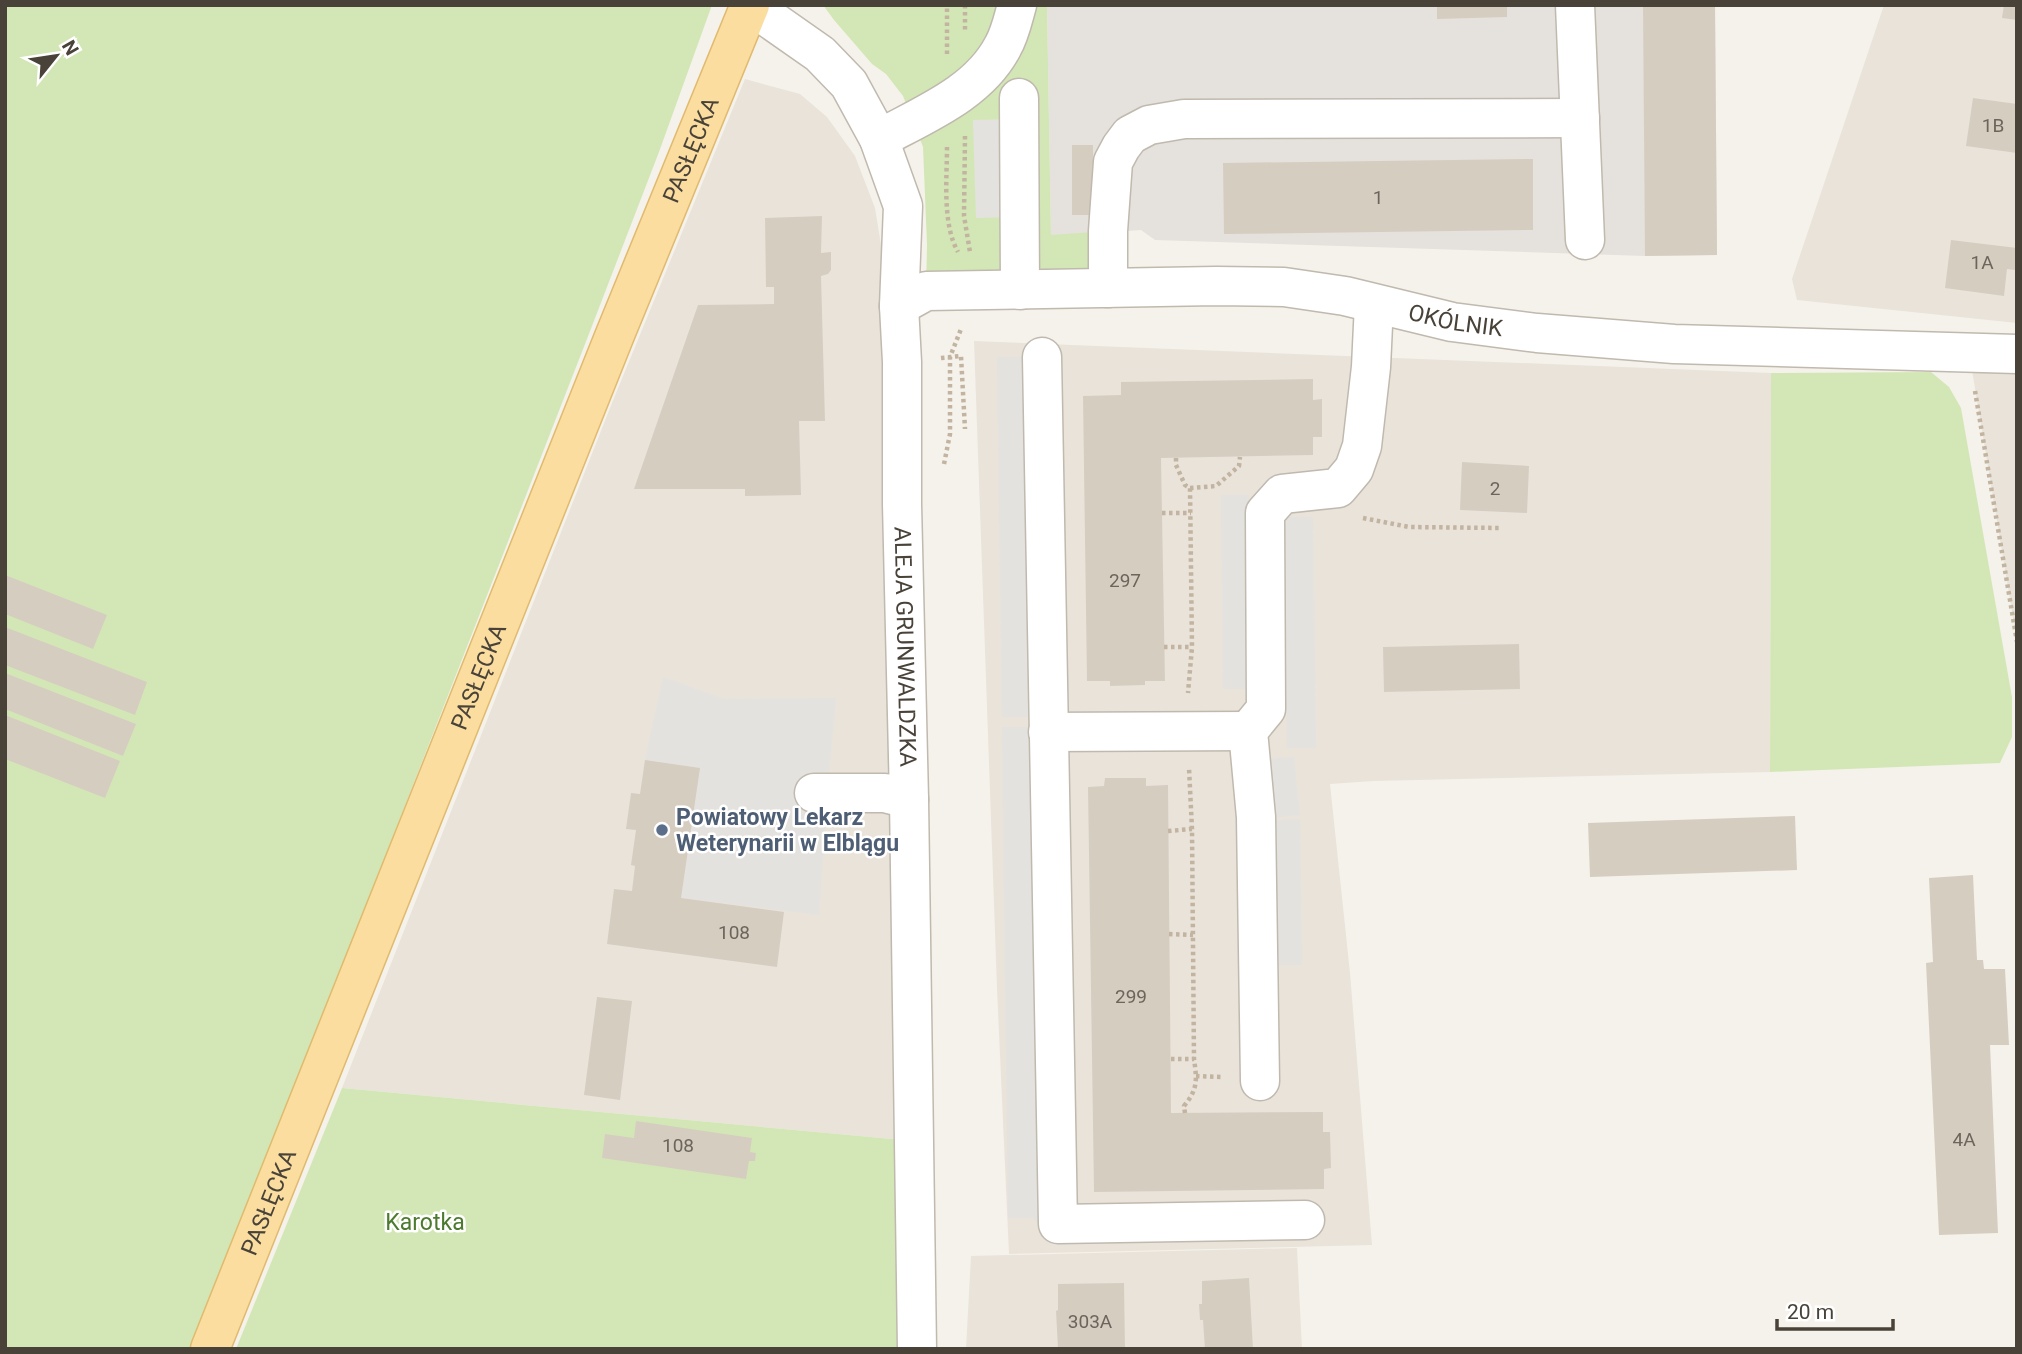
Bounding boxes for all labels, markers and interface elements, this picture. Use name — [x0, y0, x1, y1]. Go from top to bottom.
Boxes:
north arrow — [21, 21, 91, 91]
text: N — [57, 36, 84, 59]
street label: PASŁĘCKA — [658, 93, 725, 207]
house number: 1B — [1982, 114, 2004, 137]
house number: 1 — [1373, 186, 1383, 209]
house number: 1A — [1970, 251, 1994, 274]
street label: OKÓLNIK — [1406, 299, 1505, 342]
house number: 2 — [1490, 477, 1500, 500]
street label: ALEJA GRUNWALDZKA — [889, 526, 921, 767]
house number: 297 — [1109, 569, 1141, 592]
street label: PASŁĘCKA — [446, 620, 512, 734]
place label: Powiatowy Lekarz Weterynarii w Elblągu — [676, 804, 899, 857]
marker: Powiatowy Lekarz Weterynarii w Elblągu — [654, 822, 670, 838]
house number: 108 — [718, 921, 750, 944]
house number: 299 — [1115, 985, 1147, 1008]
house number: 4A — [1952, 1128, 1976, 1151]
house number: 108 — [662, 1134, 694, 1157]
street label: PASŁĘCKA — [236, 1146, 302, 1259]
park label: Karotka — [385, 1209, 465, 1236]
scale bar — [1777, 1288, 1892, 1332]
text: 20 m — [1787, 1300, 1834, 1324]
house number: 303A — [1068, 1310, 1113, 1333]

